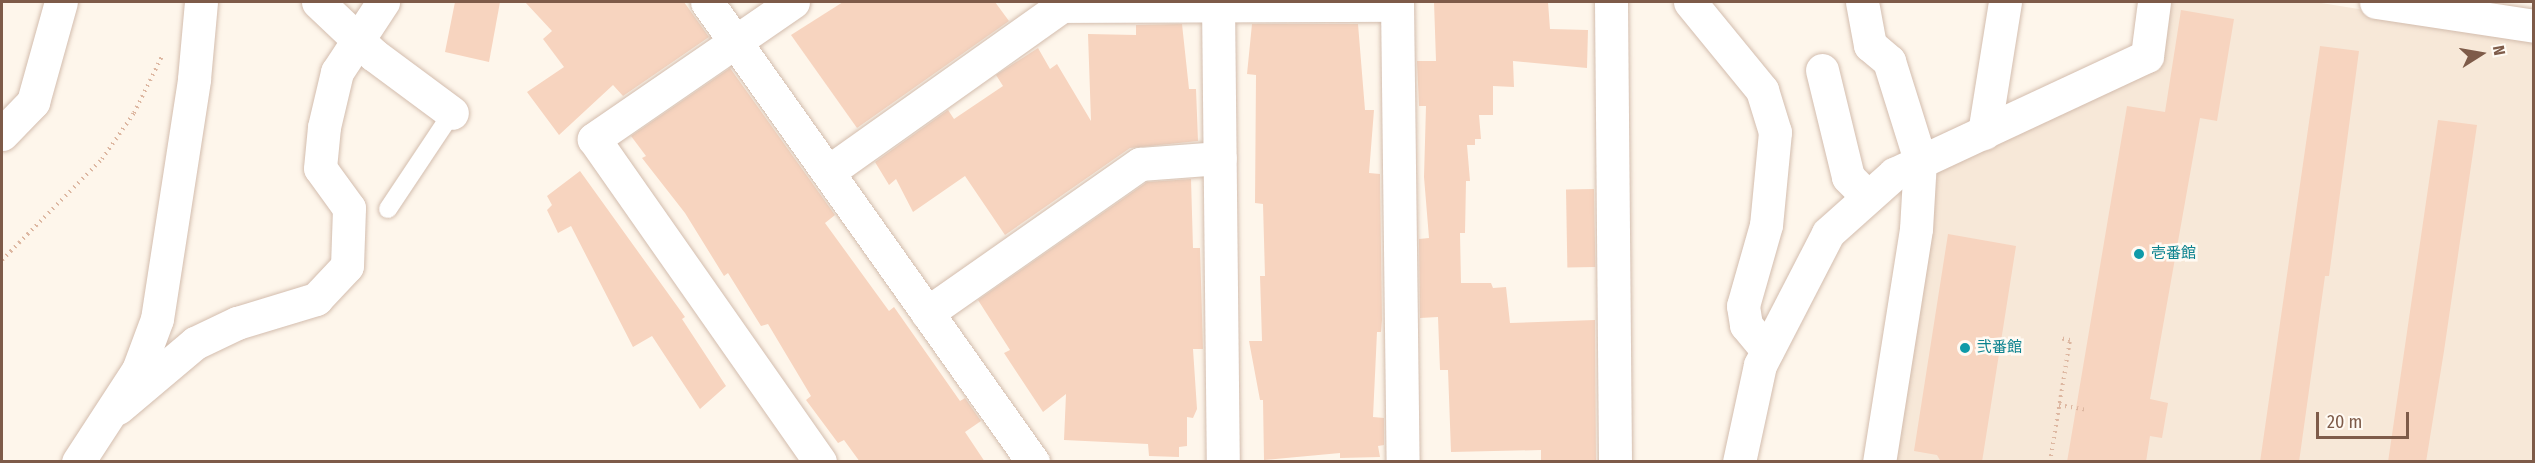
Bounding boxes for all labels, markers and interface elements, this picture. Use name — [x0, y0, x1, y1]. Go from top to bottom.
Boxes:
north arrow — [2451, 24, 2511, 84]
text: N — [2489, 44, 2509, 57]
place label: 壱番館 — [2151, 245, 2196, 263]
marker: 壱番館 — [2132, 247, 2146, 261]
place label: 弐番館 — [1977, 339, 2022, 357]
marker: 弐番館 — [1958, 341, 1972, 355]
scale bar — [2319, 400, 2412, 438]
text: 20 m — [2327, 411, 2362, 433]

